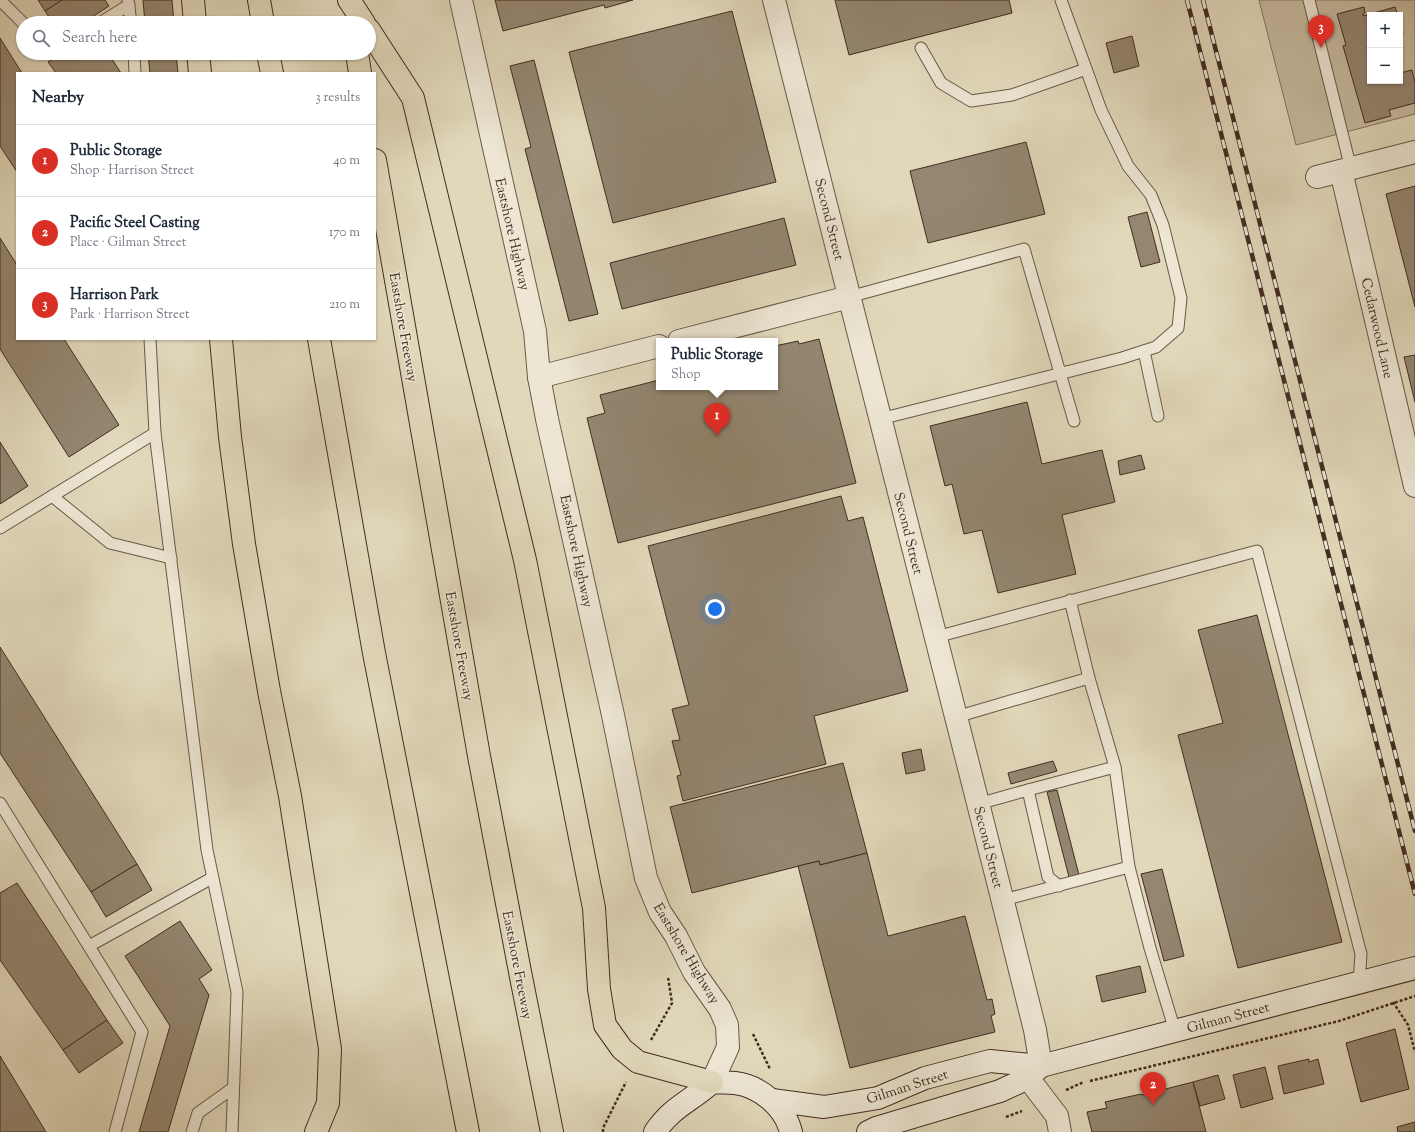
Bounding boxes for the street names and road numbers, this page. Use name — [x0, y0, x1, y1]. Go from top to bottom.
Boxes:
street label: Eastshore Highway — [488, 176, 534, 293]
street label: Second Street — [808, 176, 848, 263]
street label: Eastshore Freeway — [383, 271, 421, 384]
street label: Cedarwood Lane — [1355, 276, 1397, 381]
street label: Second Street — [887, 490, 927, 577]
street label: Eastshore Highway — [553, 493, 597, 610]
street label: Eastshore Freeway — [439, 590, 477, 703]
street label: Second Street — [967, 804, 1007, 891]
street label: Eastshore Highway — [647, 900, 723, 1008]
street label: Eastshore Freeway — [496, 909, 536, 1022]
street label: Gilman Street — [1185, 998, 1272, 1040]
street label: Gilman Street — [864, 1065, 951, 1111]

